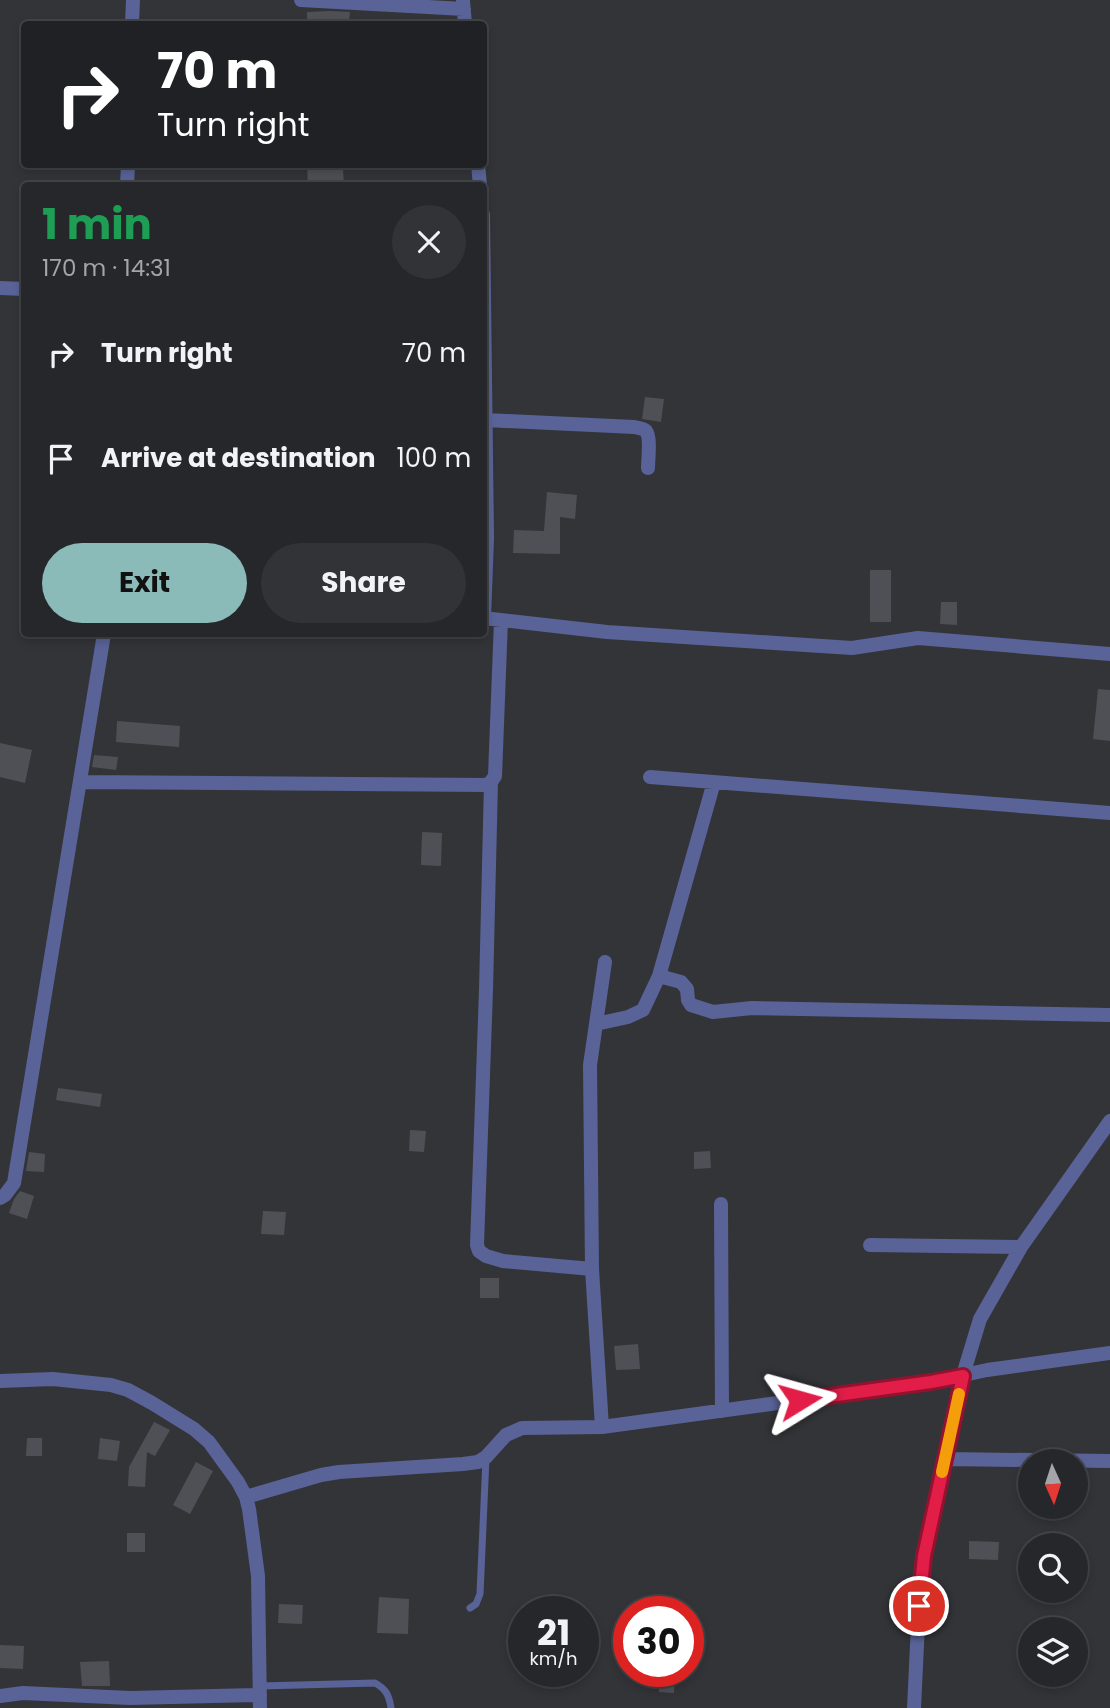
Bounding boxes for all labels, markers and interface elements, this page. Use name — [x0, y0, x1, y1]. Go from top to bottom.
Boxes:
text: 70 m — [157, 37, 277, 105]
icon: right — [42, 49, 133, 140]
text: Turn right — [157, 102, 309, 147]
text: 1 min — [42, 195, 152, 254]
button: close — [392, 205, 466, 279]
text: 170 m · 14:31 — [42, 252, 171, 284]
icon: right — [42, 335, 80, 373]
text: Turn right — [101, 335, 233, 371]
text: 70 m — [402, 335, 466, 371]
icon: arrive — [42, 440, 80, 478]
text: Arrive at destination — [101, 440, 376, 476]
text: 100 m — [397, 440, 471, 476]
button: Exit — [42, 543, 247, 623]
button: Share — [261, 543, 466, 623]
position arrow — [763, 1363, 837, 1437]
north arrow — [1018, 1449, 1088, 1519]
map controls — [1018, 1449, 1088, 1687]
button: search — [1018, 1533, 1088, 1603]
pin — [889, 1576, 949, 1636]
icon: arrive — [900, 1587, 938, 1625]
speed limit sign: 30 — [613, 1596, 704, 1687]
text: 21 — [537, 1608, 570, 1657]
button: layers — [1018, 1617, 1088, 1687]
text: km/h — [530, 1646, 577, 1671]

